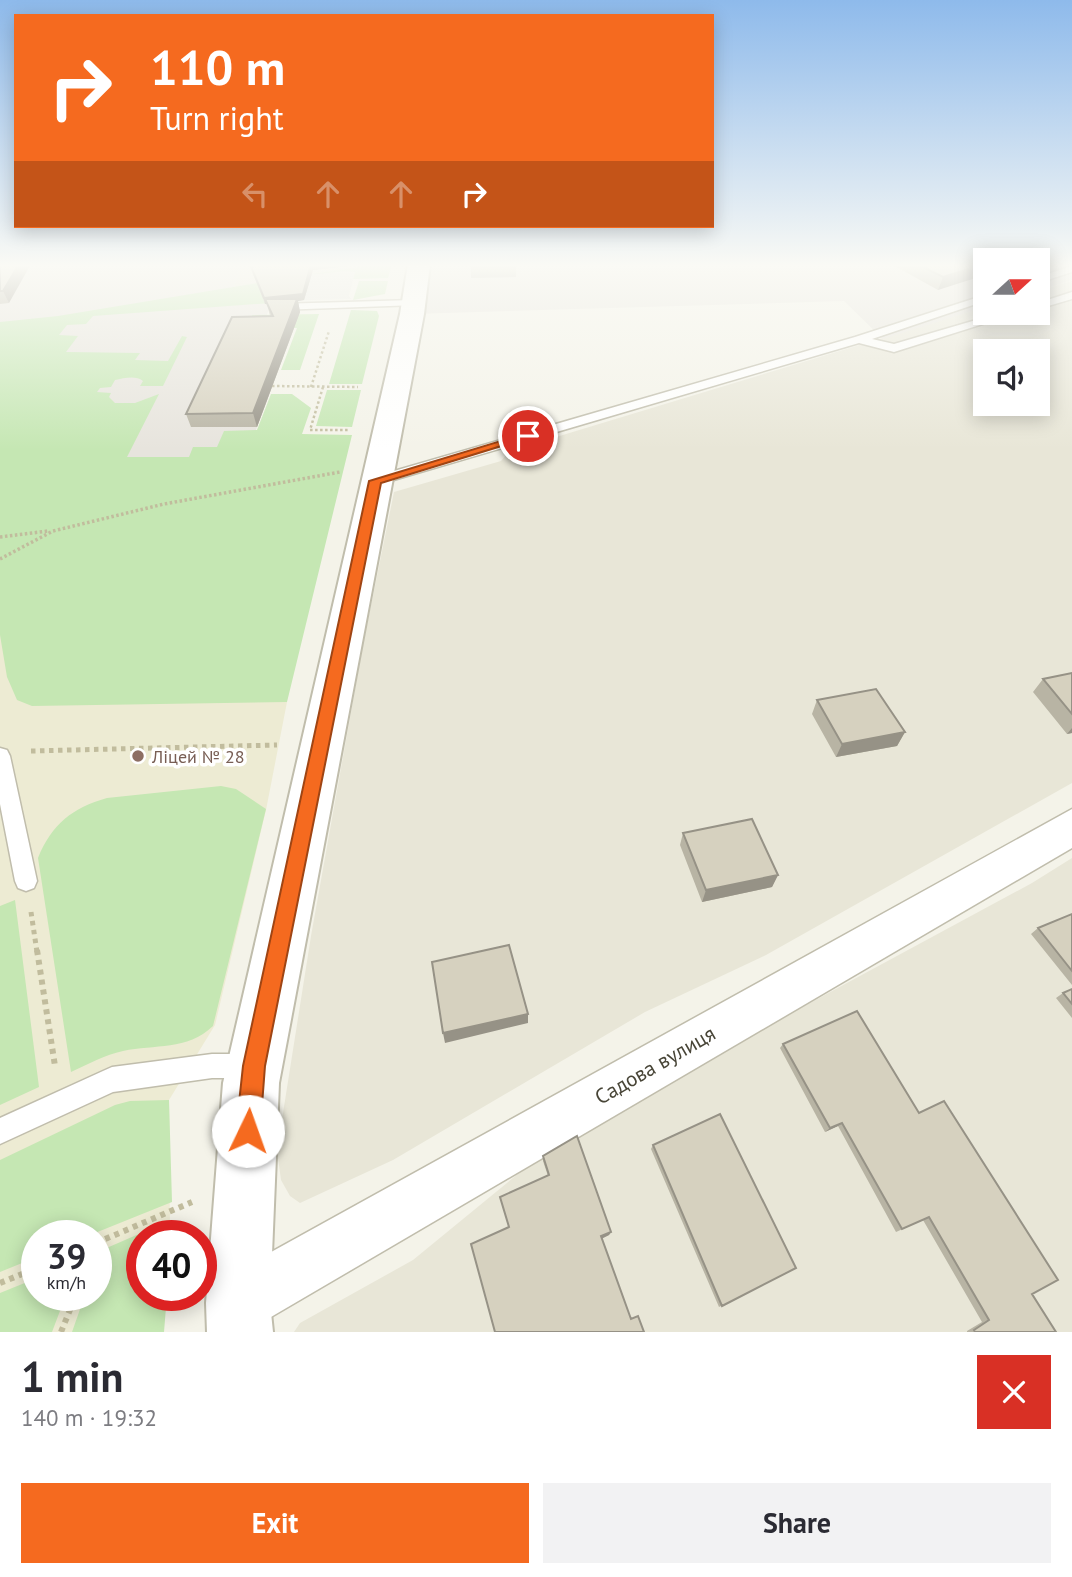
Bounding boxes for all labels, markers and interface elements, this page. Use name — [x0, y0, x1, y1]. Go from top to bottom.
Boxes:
text: 110 m — [150, 35, 285, 99]
icon: right — [35, 42, 126, 133]
text: Turn right — [150, 97, 284, 139]
icon: left — [236, 175, 274, 213]
icon: ahead — [309, 175, 347, 213]
icon: ahead — [382, 175, 420, 213]
icon: right — [455, 175, 493, 213]
north arrow — [973, 248, 1050, 326]
map controls — [973, 248, 1050, 416]
button: sound — [973, 339, 1050, 416]
pin — [498, 406, 558, 466]
icon: arrive — [509, 417, 547, 455]
place label: Ліцей № 28 — [151, 745, 245, 768]
marker: Ліцей № 28 — [130, 748, 146, 764]
street label: Садова вулиця — [590, 1020, 720, 1110]
position arrow — [211, 1094, 285, 1168]
speed limit sign: 40 — [126, 1220, 217, 1311]
text: 39 — [47, 1233, 86, 1279]
text: km/h — [47, 1271, 86, 1294]
text: 1 min — [21, 1349, 123, 1404]
button: close — [977, 1355, 1051, 1429]
text: 140 m · 19:32 — [21, 1403, 157, 1432]
button: Exit — [21, 1483, 529, 1563]
button: Share — [543, 1483, 1051, 1563]

